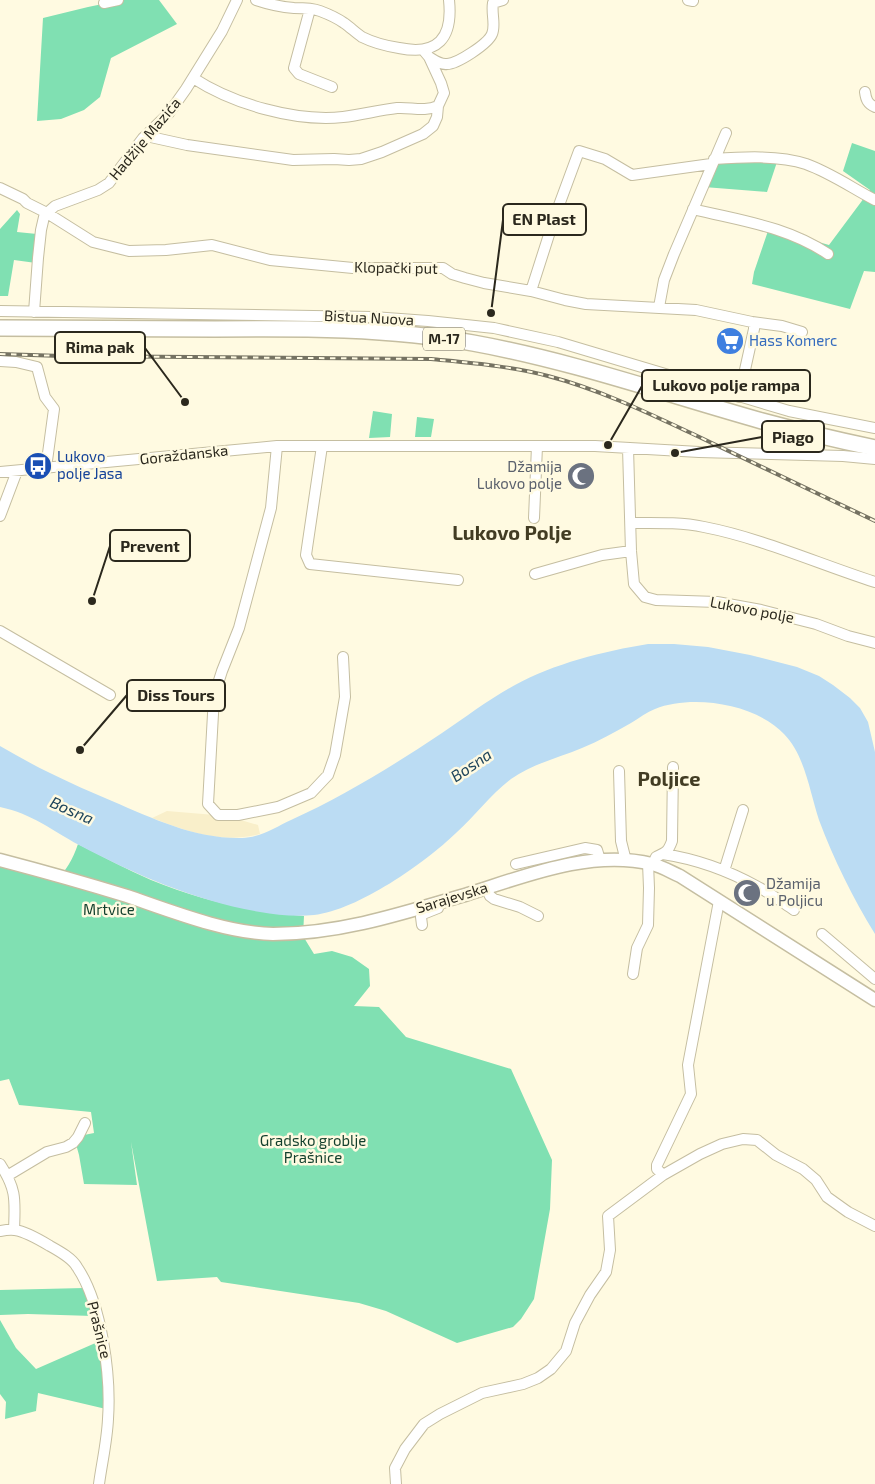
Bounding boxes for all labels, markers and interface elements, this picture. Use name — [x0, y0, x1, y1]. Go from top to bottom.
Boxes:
street label: Hadžije Mazića — [105, 94, 185, 184]
callout: EN Plast — [503, 204, 586, 235]
text: EN Plast — [512, 209, 576, 228]
street label: Klopački put — [354, 257, 438, 277]
street label: Bistua Nuova — [324, 306, 415, 328]
supermarket icon: Hass Komerc — [715, 326, 745, 356]
road number: M-17 — [423, 328, 465, 350]
place label: Hass Komerc — [749, 331, 837, 349]
callout: Rima pak — [55, 332, 145, 363]
text: Rima pak — [65, 337, 135, 356]
callout: Lukovo polje rampa — [642, 370, 810, 401]
text: Lukovo polje rampa — [652, 375, 800, 394]
callout: Piago — [762, 421, 824, 452]
text: Piago — [772, 427, 814, 446]
street label: Goraždanska — [139, 440, 229, 468]
place label: Lukovo polje Jasa — [57, 447, 123, 483]
bus stop icon: Lukovo polje Jasa — [23, 451, 53, 481]
place label: Džamija Lukovo polje — [477, 457, 562, 493]
mosque icon: Džamija Lukovo polje — [566, 461, 596, 491]
district label: Lukovo Polje — [452, 520, 572, 544]
callout: Prevent — [110, 530, 190, 561]
text: Prevent — [120, 536, 180, 555]
street label: Lukovo polje — [708, 592, 796, 627]
callout: Diss Tours — [127, 680, 225, 711]
text: Diss Tours — [137, 685, 215, 704]
water label: Bosna — [447, 744, 495, 785]
district label: Poljice — [637, 766, 701, 790]
water label: Bosna — [48, 792, 97, 827]
place label: Džamija u Poljicu — [766, 874, 823, 910]
street label: Sarajevska — [414, 878, 490, 917]
mosque icon: Džamija u Poljicu — [732, 878, 762, 908]
park label: Mrtvice — [83, 900, 135, 918]
park label: Gradsko groblje Prašnice — [260, 1131, 366, 1166]
street label: Prašnice — [84, 1299, 116, 1360]

